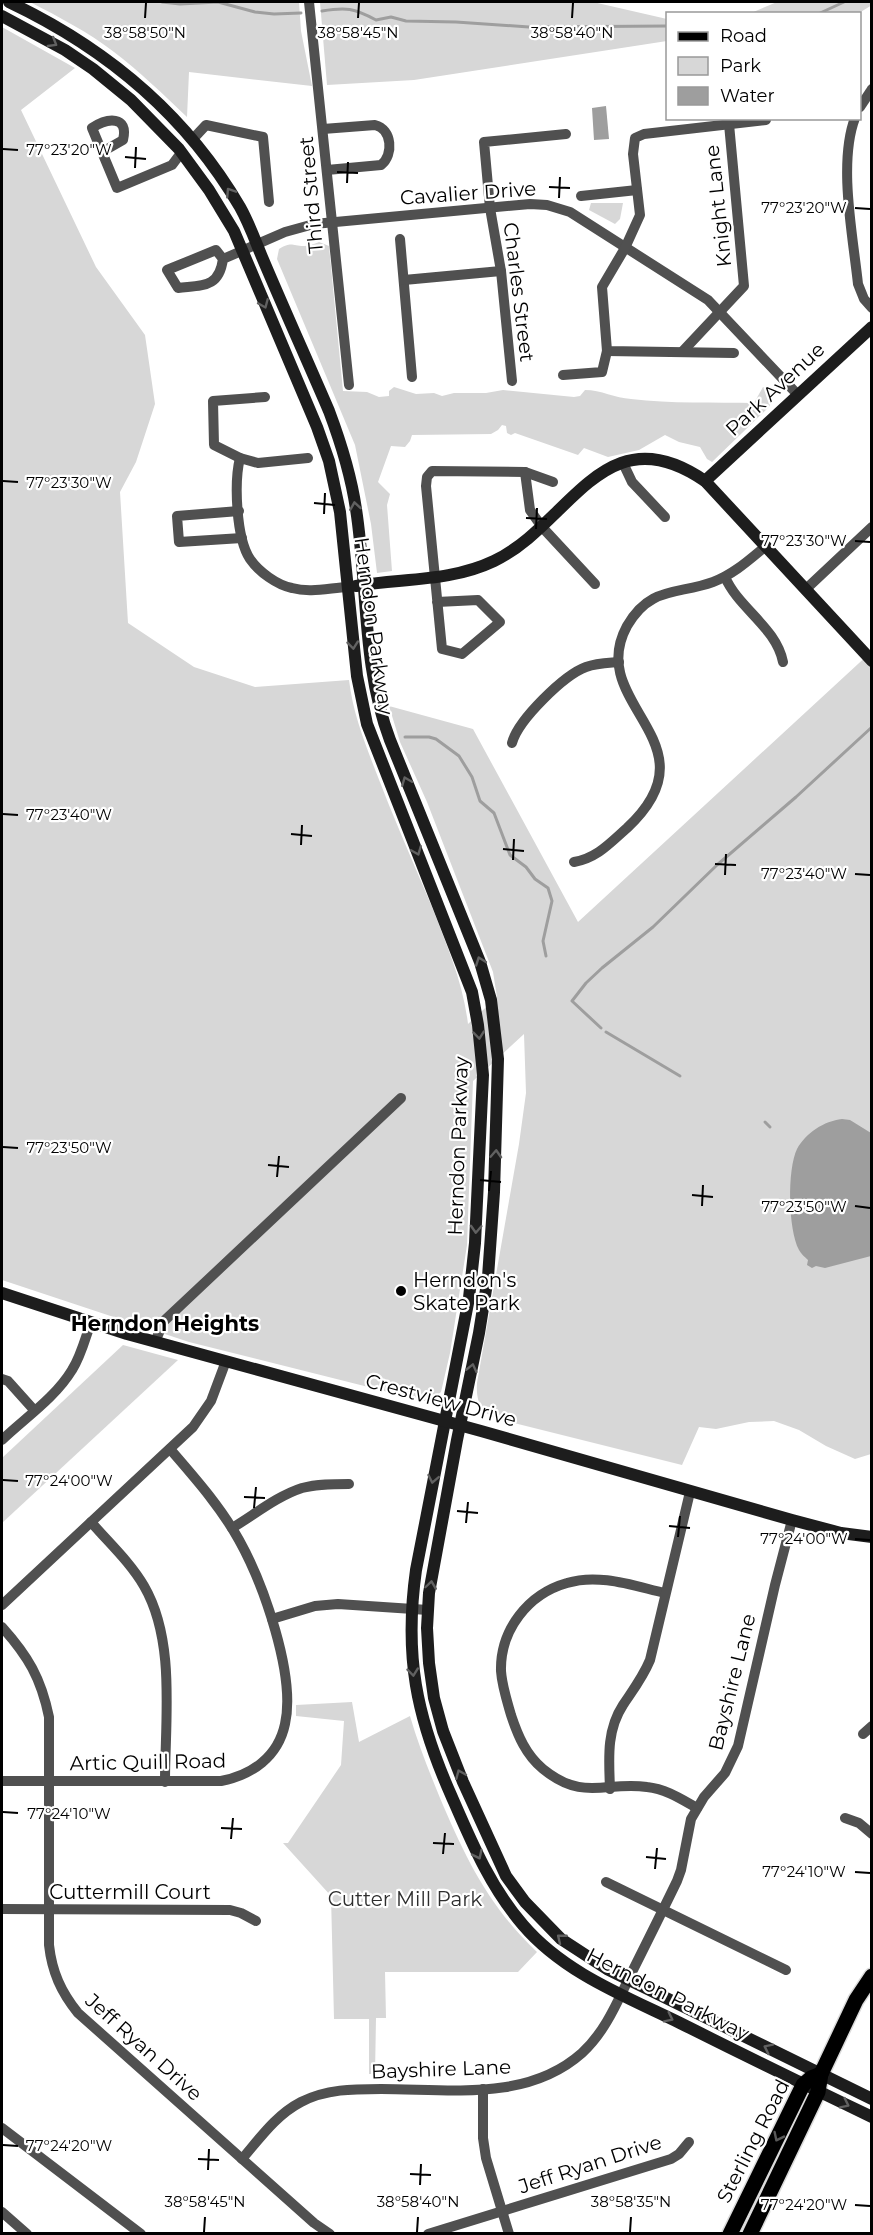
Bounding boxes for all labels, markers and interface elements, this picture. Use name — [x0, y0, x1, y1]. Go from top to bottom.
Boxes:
legend — [666, 12, 861, 120]
text: 38°58'50"N — [104, 23, 186, 42]
text: 38°58'45"N — [317, 23, 399, 42]
text: 38°58'40"N — [531, 23, 613, 42]
text: Road — [720, 25, 767, 47]
one-way arrow — [47, 36, 58, 47]
text: Park — [720, 55, 761, 77]
text: Water — [720, 85, 775, 107]
street label: Third Street — [294, 135, 328, 255]
text: 77°23'20"W — [26, 140, 112, 159]
street label: Knight Lane — [700, 144, 736, 268]
street label: Cavalier Drive — [399, 176, 537, 210]
one-way arrow — [226, 188, 238, 198]
text: 77°23'20"W — [761, 198, 847, 217]
street label: Charles Street — [499, 221, 539, 363]
one-way arrow — [257, 298, 269, 309]
street label: Park Avenue — [721, 337, 829, 441]
text: 77°23'30"W — [26, 473, 112, 492]
one-way arrow — [350, 501, 362, 510]
text: 77°23'30"W — [761, 531, 847, 550]
street label: Herndon Parkway — [350, 536, 398, 717]
one-way arrow — [346, 641, 359, 650]
one-way arrow — [401, 776, 413, 787]
text: 77°23'40"W — [26, 805, 112, 824]
one-way arrow — [410, 844, 422, 855]
text: 77°23'40"W — [761, 864, 847, 883]
one-way arrow — [474, 956, 487, 967]
one-way arrow — [472, 1030, 485, 1039]
street label: Herndon Parkway — [443, 1056, 473, 1236]
text: 77°23'50"W — [26, 1138, 112, 1157]
one-way arrow — [490, 1150, 502, 1159]
text: 77°23'50"W — [761, 1197, 847, 1216]
one-way arrow — [469, 1225, 482, 1234]
place label: Herndon's Skate Park — [413, 1268, 520, 1315]
marker: Herndon's Skate Park — [394, 1284, 408, 1298]
district label: Herndon Heights — [71, 1311, 259, 1336]
one-way arrow — [464, 1364, 477, 1374]
street label: Crestview Drive — [363, 1368, 519, 1432]
text: 77°24'00"W — [25, 1471, 113, 1490]
one-way arrow — [427, 1473, 440, 1483]
text: 77°24'00"W — [760, 1529, 848, 1548]
one-way arrow — [424, 1580, 436, 1589]
street label: Bayshire Lane — [703, 1611, 761, 1753]
one-way arrow — [406, 1667, 419, 1676]
street label: Artic Quill Road — [70, 1749, 226, 1775]
one-way arrow — [455, 1770, 467, 1781]
text: 77°24'10"W — [27, 1804, 111, 1823]
one-way arrow — [470, 1848, 482, 1859]
text: 77°24'10"W — [762, 1862, 846, 1881]
street label: Cuttermill Court — [49, 1880, 211, 1904]
park label: Cutter Mill Park — [328, 1887, 482, 1911]
one-way arrow — [557, 1935, 568, 1946]
street label: Herndon Parkway — [583, 1943, 753, 2045]
street label: Jeff Ryan Drive — [80, 1988, 207, 2106]
one-way arrow — [663, 2010, 674, 2022]
one-way arrow — [764, 2044, 775, 2055]
street label: Bayshire Lane — [371, 2055, 511, 2083]
street label: Sterling Road — [712, 2075, 794, 2207]
one-way arrow — [838, 2097, 849, 2109]
street label: Jeff Ryan Drive — [515, 2130, 664, 2199]
one-way arrow — [774, 2131, 786, 2142]
text: 77°24'20"W — [26, 2136, 112, 2155]
text: 38°58'45"N — [164, 2192, 246, 2211]
text: 38°58'40"N — [377, 2192, 459, 2211]
text: 38°58'35"N — [591, 2192, 671, 2211]
text: 77°24'20"W — [761, 2195, 847, 2214]

